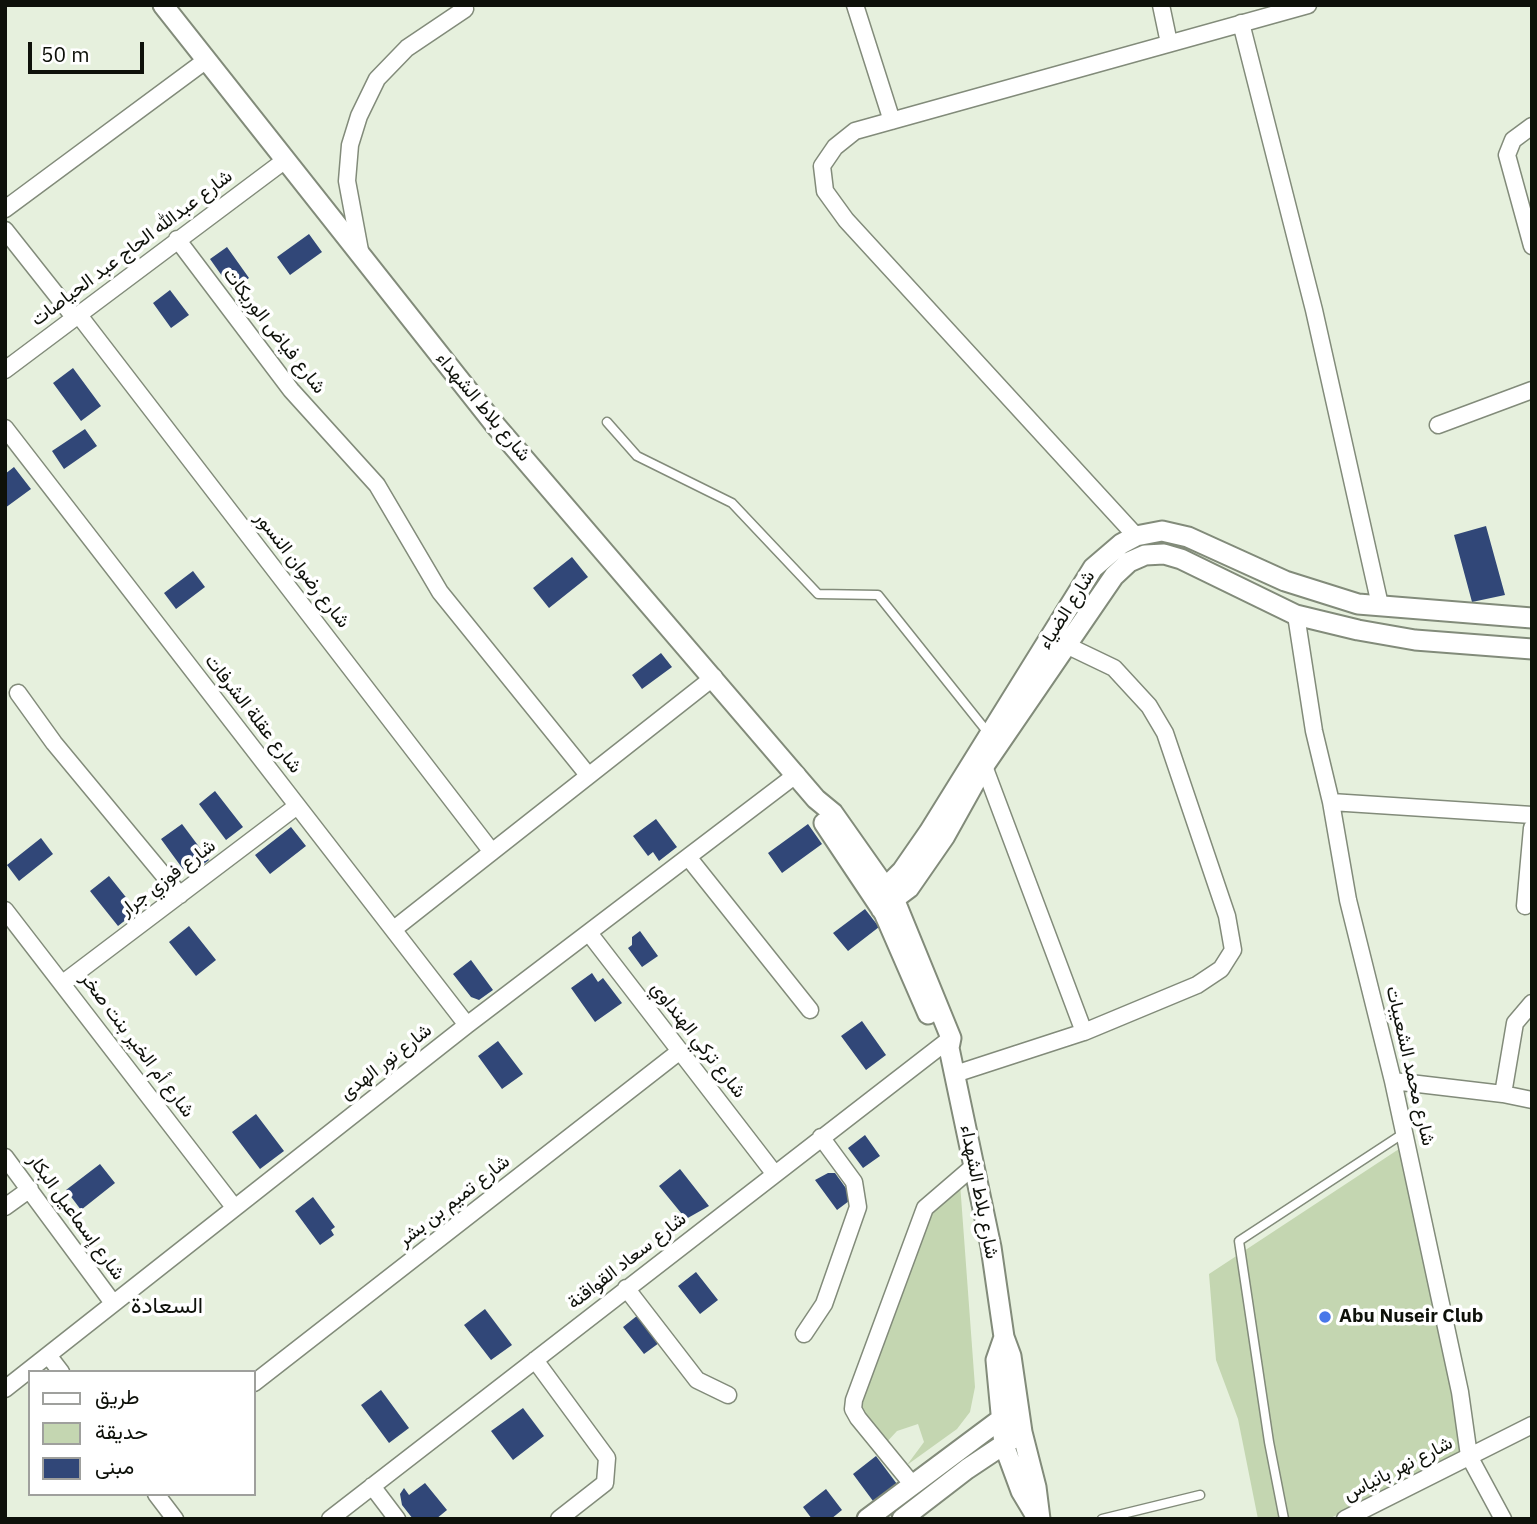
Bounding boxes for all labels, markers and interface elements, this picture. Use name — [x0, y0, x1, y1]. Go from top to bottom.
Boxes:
scale bar — [32, 28, 147, 72]
text: 50 m — [41, 40, 90, 68]
street label: شارع عبدالله الحاج عبد الحياصات — [27, 165, 237, 331]
street label: شارع فياض الوريكات — [218, 264, 330, 398]
street label: شارع بلاط الشهداء — [431, 348, 535, 466]
street label: شارع رضوان النسور — [250, 507, 354, 633]
street label: شارع الضياء — [1034, 566, 1100, 654]
street label: شارع عقلة الشرفات — [199, 650, 307, 778]
street label: شارع فوزي جرار — [116, 835, 220, 921]
street label: شارع أم الخير بنت صخر — [75, 968, 199, 1122]
street label: شارع تركي الهنداوي — [645, 977, 751, 1103]
street label: شارع محمد الشعيبات — [1381, 984, 1439, 1148]
street label: شارع نور الهدى — [335, 1019, 437, 1105]
street label: شارع بلاط الشهداء — [955, 1123, 1003, 1261]
street label: شارع إسماعيل البكار — [23, 1150, 129, 1284]
street label: شارع تميم بن بشر — [394, 1150, 514, 1252]
street label: شارع سعاد القواقنة — [563, 1208, 691, 1314]
district label: السعادة — [131, 1292, 203, 1320]
place label: Abu Nuseir Club — [1339, 1306, 1483, 1328]
marker: Abu Nuseir Club — [1317, 1309, 1333, 1325]
legend — [28, 1370, 256, 1496]
text: طريق — [95, 1382, 140, 1410]
text: حديقة — [95, 1417, 148, 1445]
street label: شارع نهر بانياس — [1339, 1432, 1457, 1506]
text: مبنى — [95, 1452, 134, 1480]

